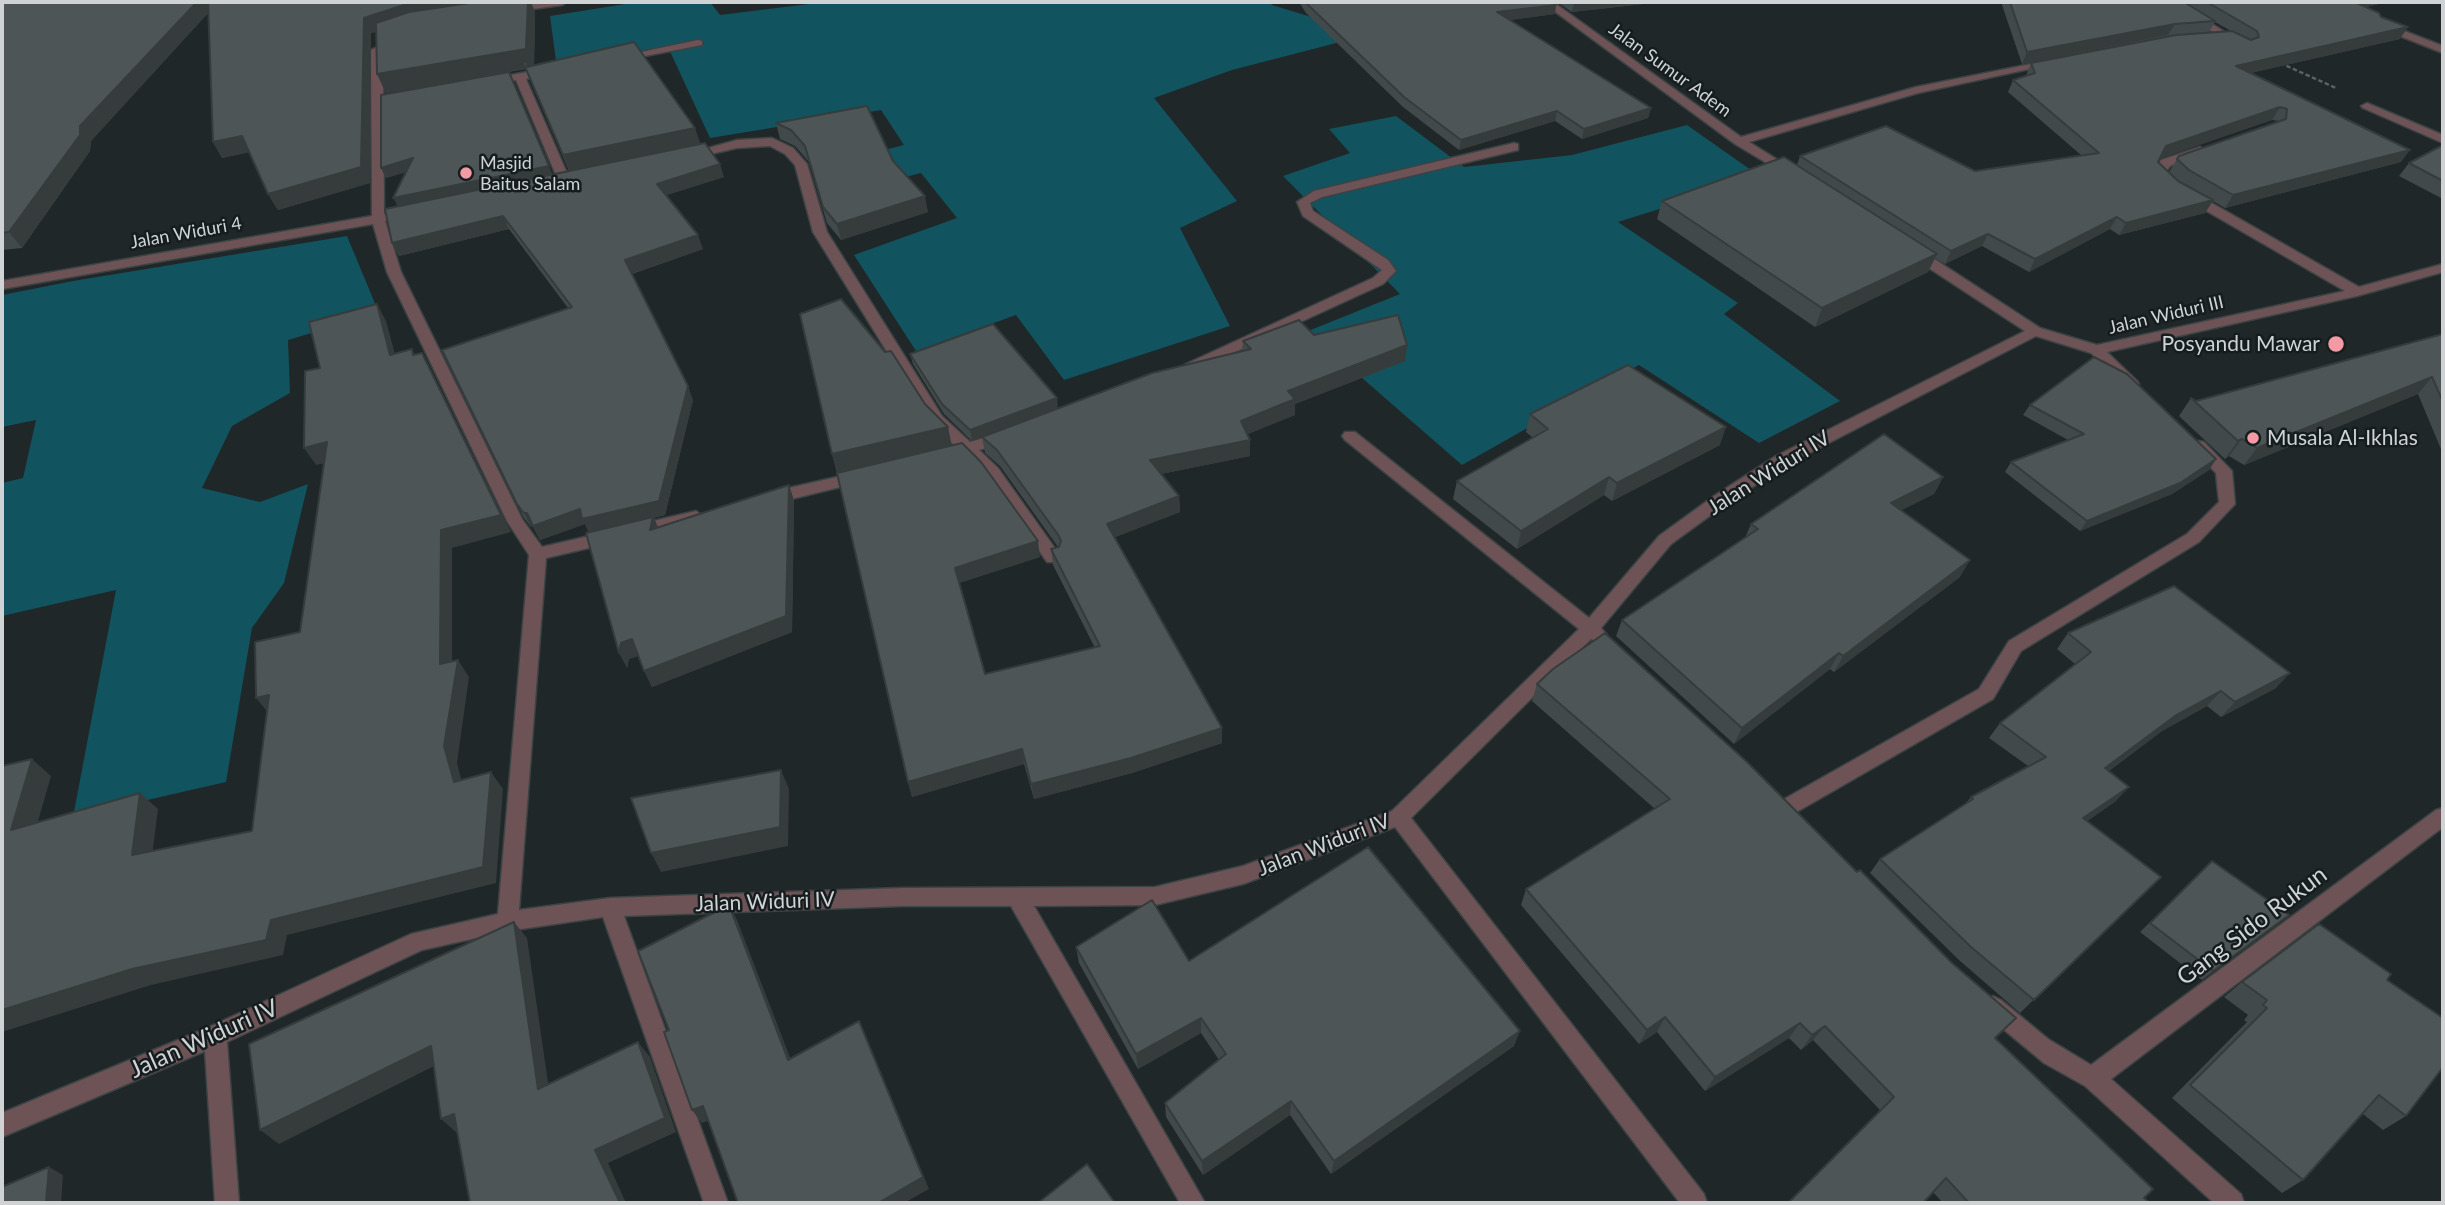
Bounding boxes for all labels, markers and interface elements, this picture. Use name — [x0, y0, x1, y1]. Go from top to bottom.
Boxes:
street label: Jalan Sumur Adem — [1605, 18, 1735, 122]
place label: Masjid Baitus Salam — [480, 152, 580, 194]
marker: Masjid Baitus Salam — [458, 165, 474, 181]
street label: Jalan Widuri 4 — [128, 213, 244, 253]
street label: Jalan Widuri III — [2106, 291, 2226, 339]
place label: Posyandu Mawar — [2162, 331, 2320, 357]
marker: Posyandu Mawar — [2326, 334, 2346, 354]
street label: Jalan Widuri IV — [1703, 425, 1835, 521]
place label: Musala Al-Ikhlas — [2267, 425, 2418, 451]
marker: Musala Al-Ikhlas — [2245, 430, 2261, 446]
street label: Jalan Widuri IV — [1254, 808, 1394, 882]
street label: Gang Sido Rukun — [2171, 860, 2333, 992]
street label: Jalan Widuri IV — [695, 887, 835, 917]
street label: Jalan Widuri IV — [125, 993, 283, 1085]

